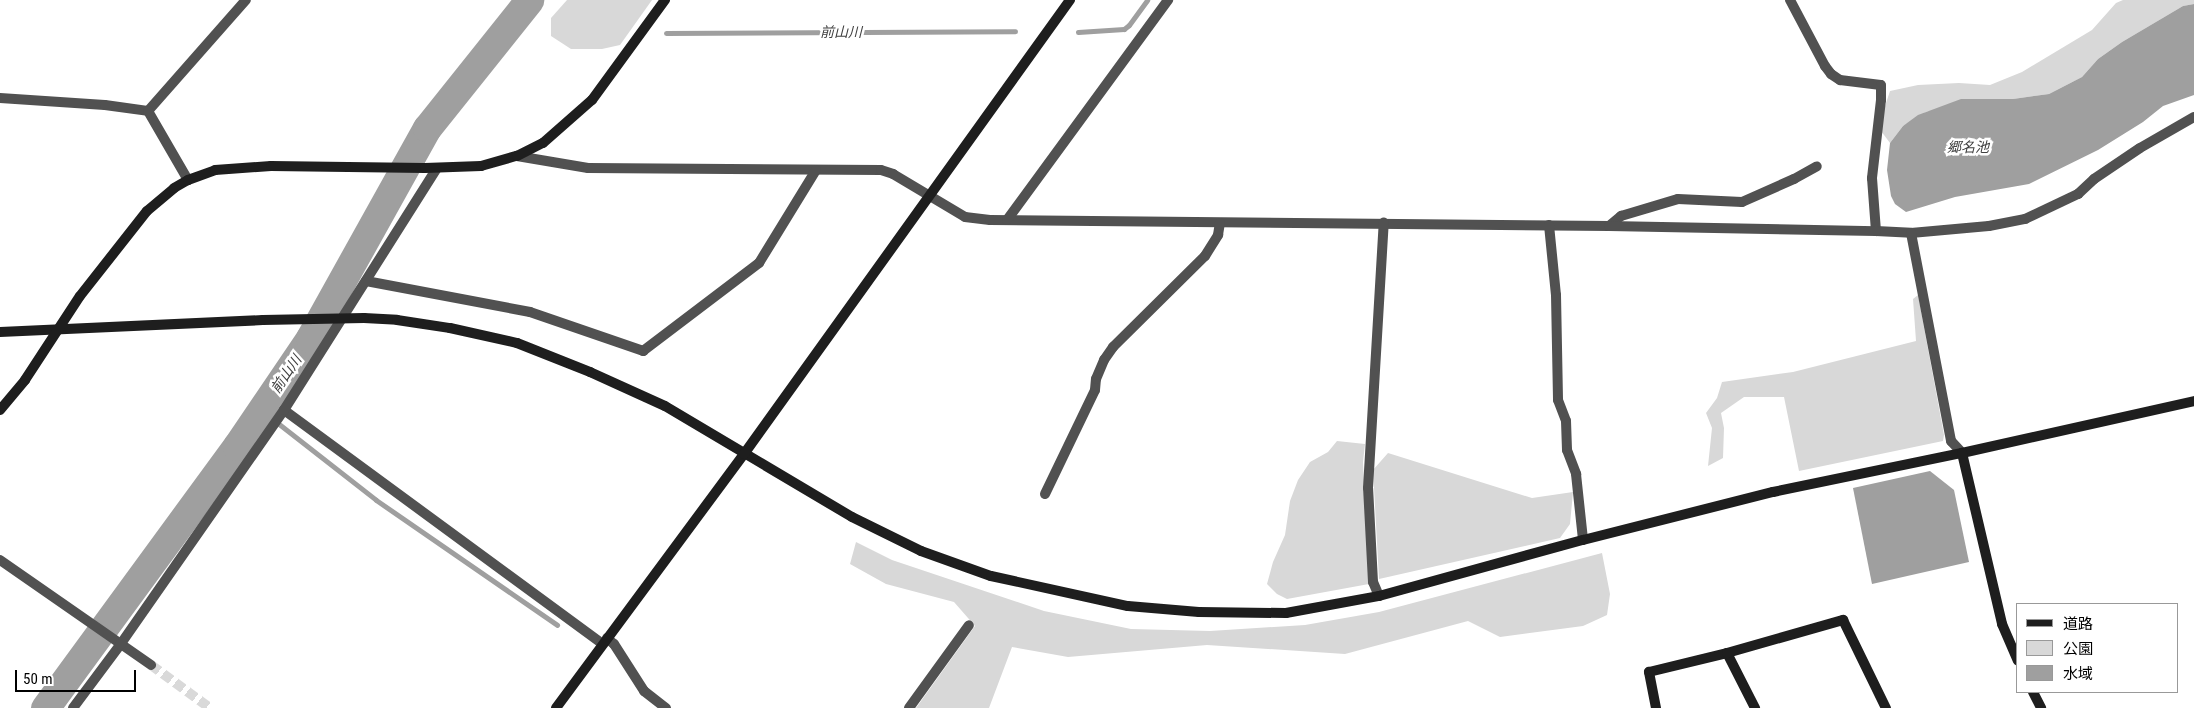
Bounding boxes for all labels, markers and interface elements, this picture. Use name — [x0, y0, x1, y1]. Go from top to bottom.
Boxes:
water label: 前山川 — [820, 24, 862, 40]
water label: 郷名池 — [1947, 139, 1989, 155]
water label: 前山川 — [267, 352, 305, 396]
legend — [2016, 603, 2179, 693]
text: 道路 — [2063, 615, 2093, 633]
text: 公園 — [2063, 640, 2093, 658]
scale bar — [18, 660, 139, 692]
text: 水域 — [2063, 665, 2093, 683]
text: 50 m — [23, 670, 53, 688]

